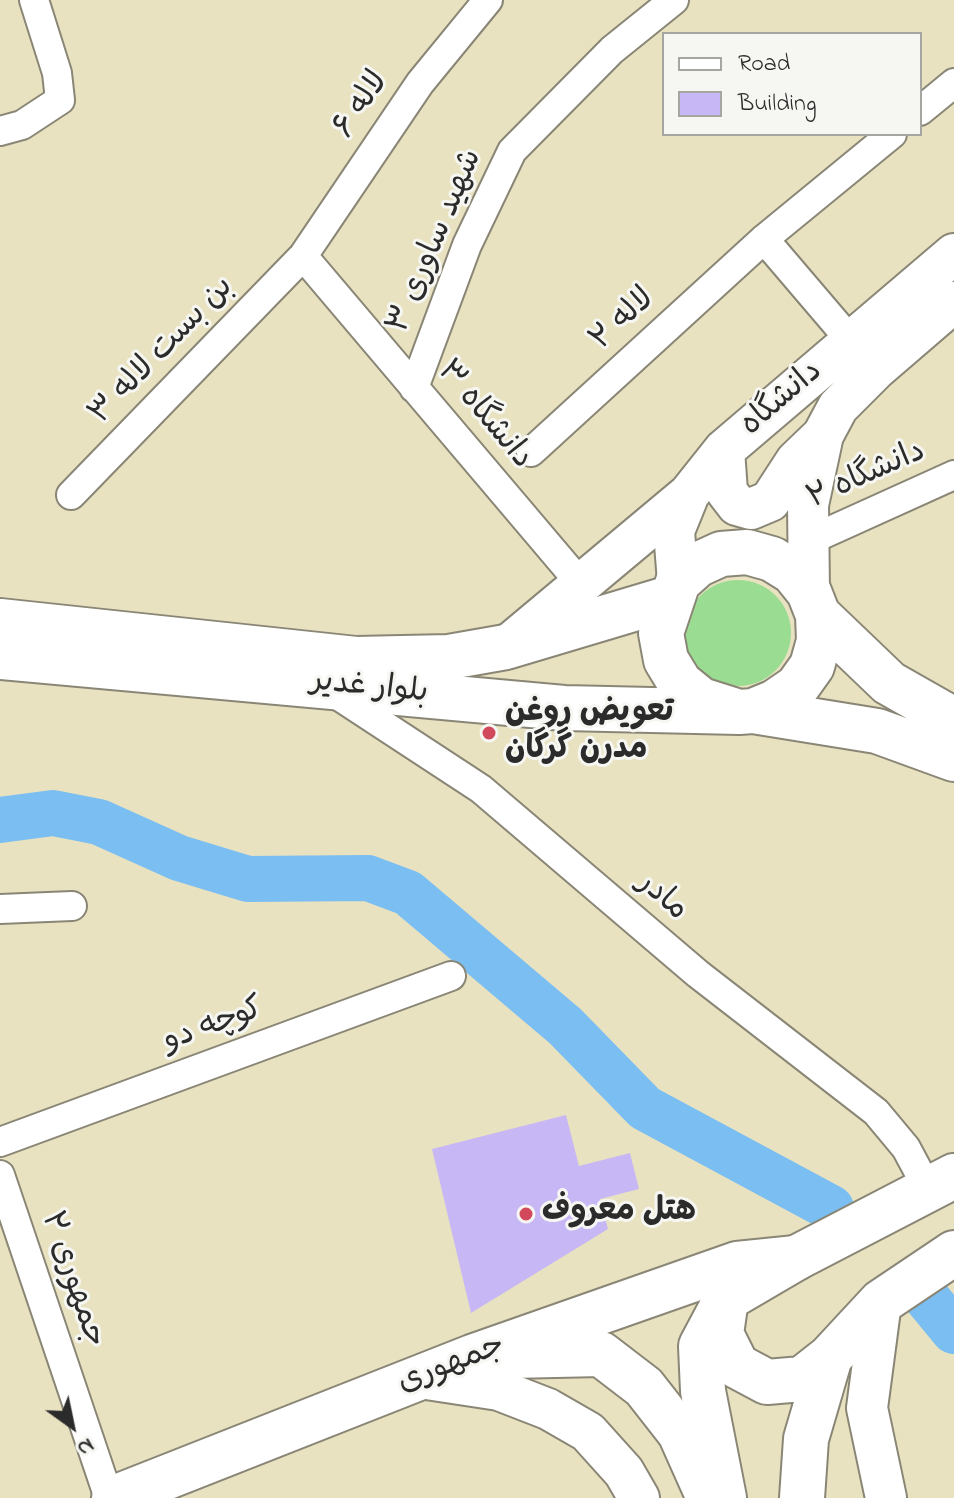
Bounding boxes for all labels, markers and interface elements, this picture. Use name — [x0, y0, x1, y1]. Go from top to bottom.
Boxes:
legend — [662, 32, 922, 136]
text: Road — [738, 47, 790, 82]
street label: لاله ۶ — [327, 65, 399, 147]
text: Building — [738, 87, 817, 122]
street label: ۳ شهید ساوری — [381, 144, 493, 340]
street label: بن بست لاله ۳ — [83, 270, 243, 434]
street label: ۲ لاله — [584, 282, 664, 360]
street label: ۳ دانشگاه — [427, 354, 539, 478]
street label: دانشگاه — [734, 354, 832, 446]
street label: دانشگاه ۲ — [802, 434, 932, 520]
street label: بلوار غدیر — [308, 664, 430, 714]
place label: تعویض روغن مدرن گرگان — [505, 696, 673, 771]
marker: تعویض روغن مدرن گرگان — [480, 724, 498, 742]
street label: مادر — [628, 865, 694, 931]
street label: کوچه دو — [159, 991, 269, 1063]
place label: هتل معروف — [542, 1195, 696, 1233]
marker: هتل معروف — [517, 1205, 535, 1223]
street label: ۲ جمهوری — [30, 1207, 112, 1353]
street label: جمهوری — [393, 1328, 511, 1404]
north arrow — [32, 1386, 112, 1466]
text: N — [70, 1429, 100, 1464]

